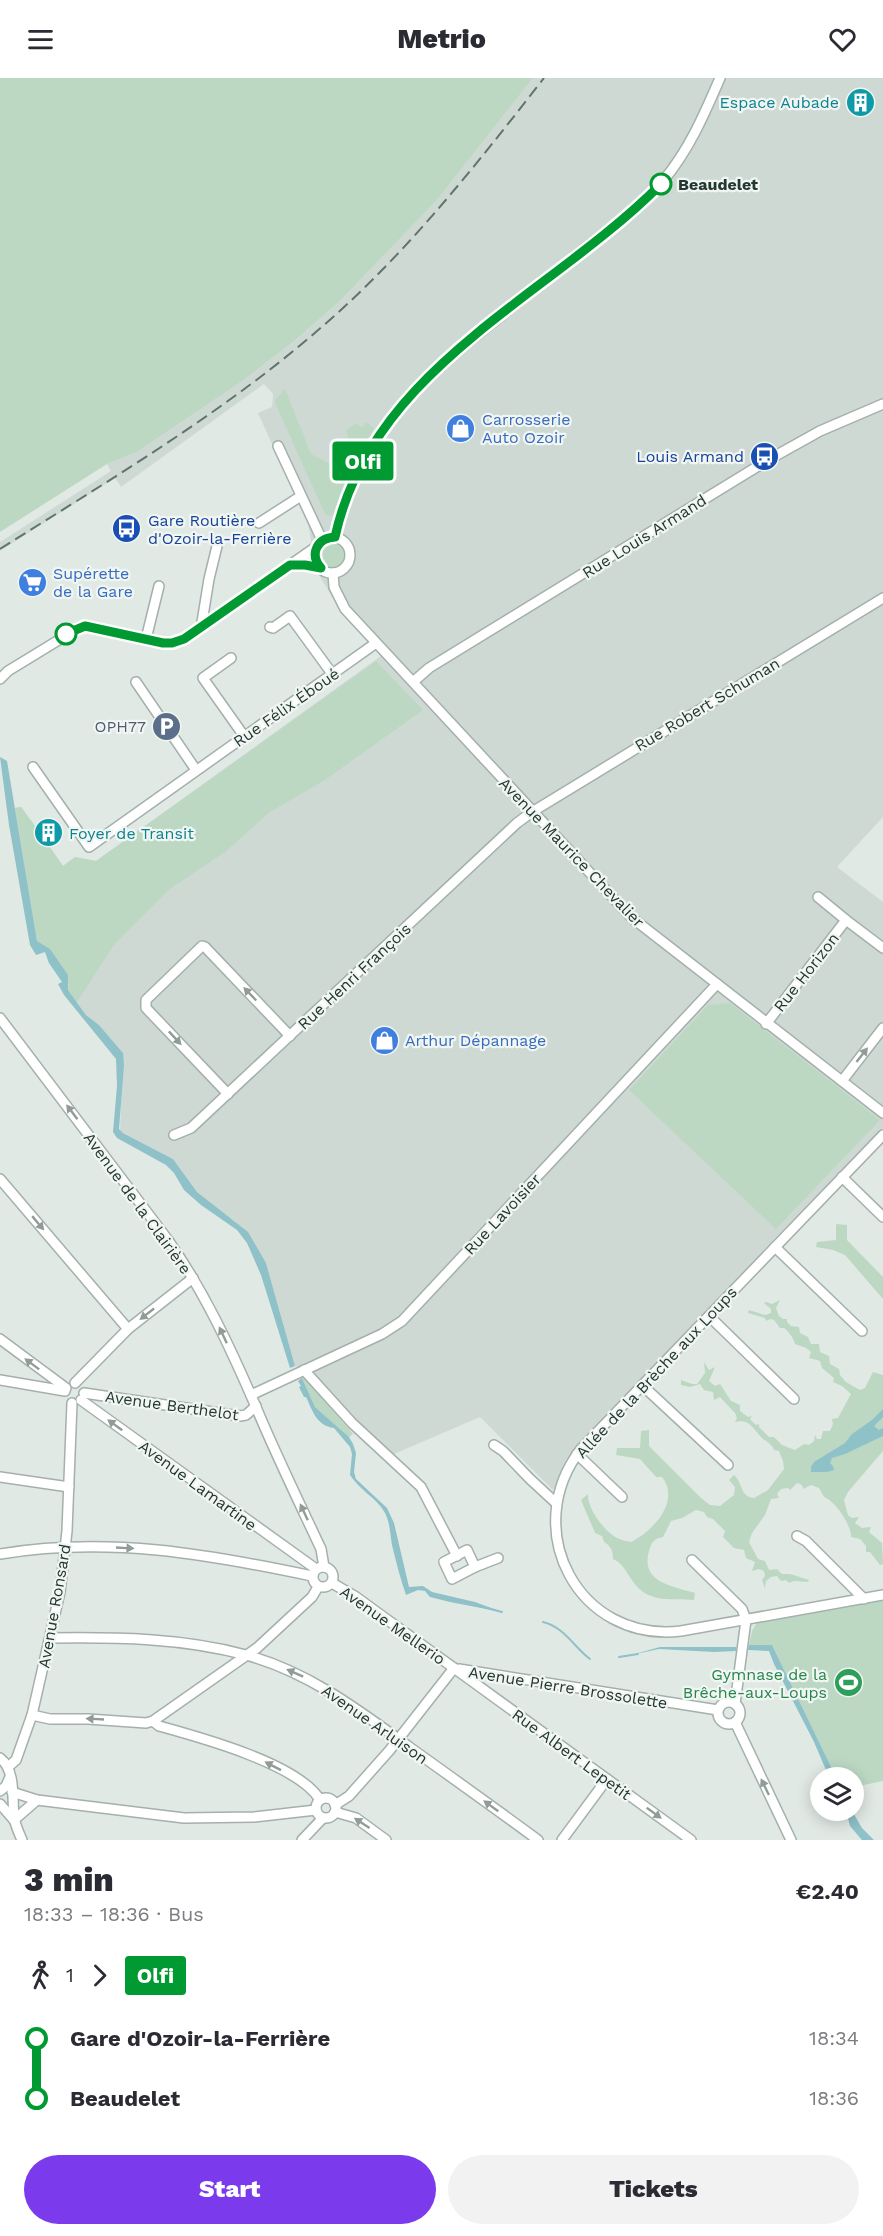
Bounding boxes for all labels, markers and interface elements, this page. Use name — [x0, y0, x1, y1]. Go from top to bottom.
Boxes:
icon: menu — [24, 23, 57, 56]
text: Metrio — [397, 23, 486, 55]
icon: heart — [826, 23, 859, 56]
building icon: Espace Aubade — [844, 86, 876, 118]
place label: Espace Aubade — [720, 93, 839, 112]
marker: Beaudelet — [650, 173, 672, 195]
place label: Beaudelet — [678, 175, 758, 194]
place label: Carrosserie Auto Ozoir — [482, 410, 571, 447]
shop icon: Carrosserie Auto Ozoir — [445, 412, 477, 444]
bus stop icon: Louis Armand — [749, 440, 781, 472]
line badge: Olfi — [321, 442, 405, 481]
place label: Louis Armand — [636, 447, 744, 466]
text: Olfi — [344, 449, 382, 474]
street label: Rue Louis Armand — [579, 491, 710, 582]
place label: Gare Routière d'Ozoir-la-Ferrière — [148, 511, 291, 548]
bus stop icon: Gare Routière d'Ozoir-la-Ferrière — [111, 513, 143, 545]
place label: Supérette de la Gare — [53, 564, 133, 601]
supermarket icon: Supérette de la Gare — [16, 566, 48, 598]
unlabelled marker — [55, 623, 77, 645]
street label: Rue Robert Schuman — [631, 654, 783, 755]
street label: Rue Félix Éboué — [230, 664, 343, 751]
parking icon: OPH77 — [151, 710, 183, 742]
place label: OPH77 — [95, 717, 146, 736]
street label: Avenue Maurice Chevalier — [495, 773, 649, 932]
building icon: Foyer de Transit — [32, 817, 64, 849]
place label: Foyer de Transit — [69, 824, 194, 843]
street label: Rue Henri François — [294, 919, 415, 1034]
street label: Rue Horizon — [770, 929, 843, 1016]
one-way arrow — [243, 987, 257, 1001]
shop icon: Arthur Dépannage — [368, 1024, 400, 1056]
one-way arrow — [168, 1031, 182, 1046]
place label: Arthur Dépannage — [405, 1031, 546, 1050]
one-way arrow — [856, 1047, 868, 1062]
one-way arrow — [66, 1105, 78, 1120]
street label: Avenue de la Clairière — [80, 1129, 195, 1278]
street label: Rue Lavoisier — [460, 1169, 545, 1259]
one-way arrow — [31, 1215, 44, 1230]
street label: Allée de la Brèche aux Loups — [572, 1283, 741, 1462]
one-way arrow — [139, 1308, 155, 1321]
one-way arrow — [218, 1326, 228, 1344]
one-way arrow — [25, 1358, 41, 1370]
street label: Avenue Berthelot — [104, 1387, 240, 1424]
one-way arrow — [108, 1419, 124, 1431]
street label: Avenue Lamartine — [135, 1436, 260, 1535]
one-way arrow — [300, 1504, 309, 1521]
street label: Avenue Ronsard — [34, 1543, 75, 1670]
one-way arrow — [115, 1543, 134, 1552]
street label: Avenue Mellerio — [336, 1582, 449, 1669]
street label: Avenue Pierre Brossolette — [467, 1662, 669, 1713]
place label: Gymnase de la Brêche-aux-Loups — [683, 1665, 827, 1702]
sports icon: Gymnase de la Brêche-aux-Loups — [832, 1667, 864, 1699]
one-way arrow — [285, 1668, 303, 1678]
street label: Avenue Arluison — [318, 1681, 432, 1768]
street label: Rue Albert Lepetit — [508, 1705, 635, 1804]
one-way arrow — [85, 1715, 104, 1724]
one-way arrow — [265, 1762, 282, 1771]
map controls — [810, 1767, 864, 1821]
button: layers — [810, 1767, 864, 1821]
one-way arrow — [761, 1779, 770, 1796]
one-way arrow — [483, 1800, 499, 1812]
one-way arrow — [647, 1807, 662, 1819]
one-way arrow — [354, 1818, 370, 1829]
text: 3 min — [24, 1860, 114, 1899]
text: €2.40 — [796, 1879, 859, 1904]
text: 18:33 – 18:36 · Bus — [24, 1902, 204, 1926]
icon: walk — [24, 1959, 57, 1992]
icon: forward — [83, 1959, 116, 1992]
text: 1 — [66, 1963, 74, 1987]
text: Olfi — [137, 1963, 174, 1988]
text: Gare d'Ozoir-la-Ferrière — [70, 2026, 330, 2051]
text: 18:34 — [809, 2026, 859, 2050]
text: Beaudelet — [70, 2086, 180, 2111]
text: 18:36 — [809, 2086, 859, 2110]
button: Start — [24, 2155, 436, 2224]
button: Tickets — [448, 2155, 859, 2224]

